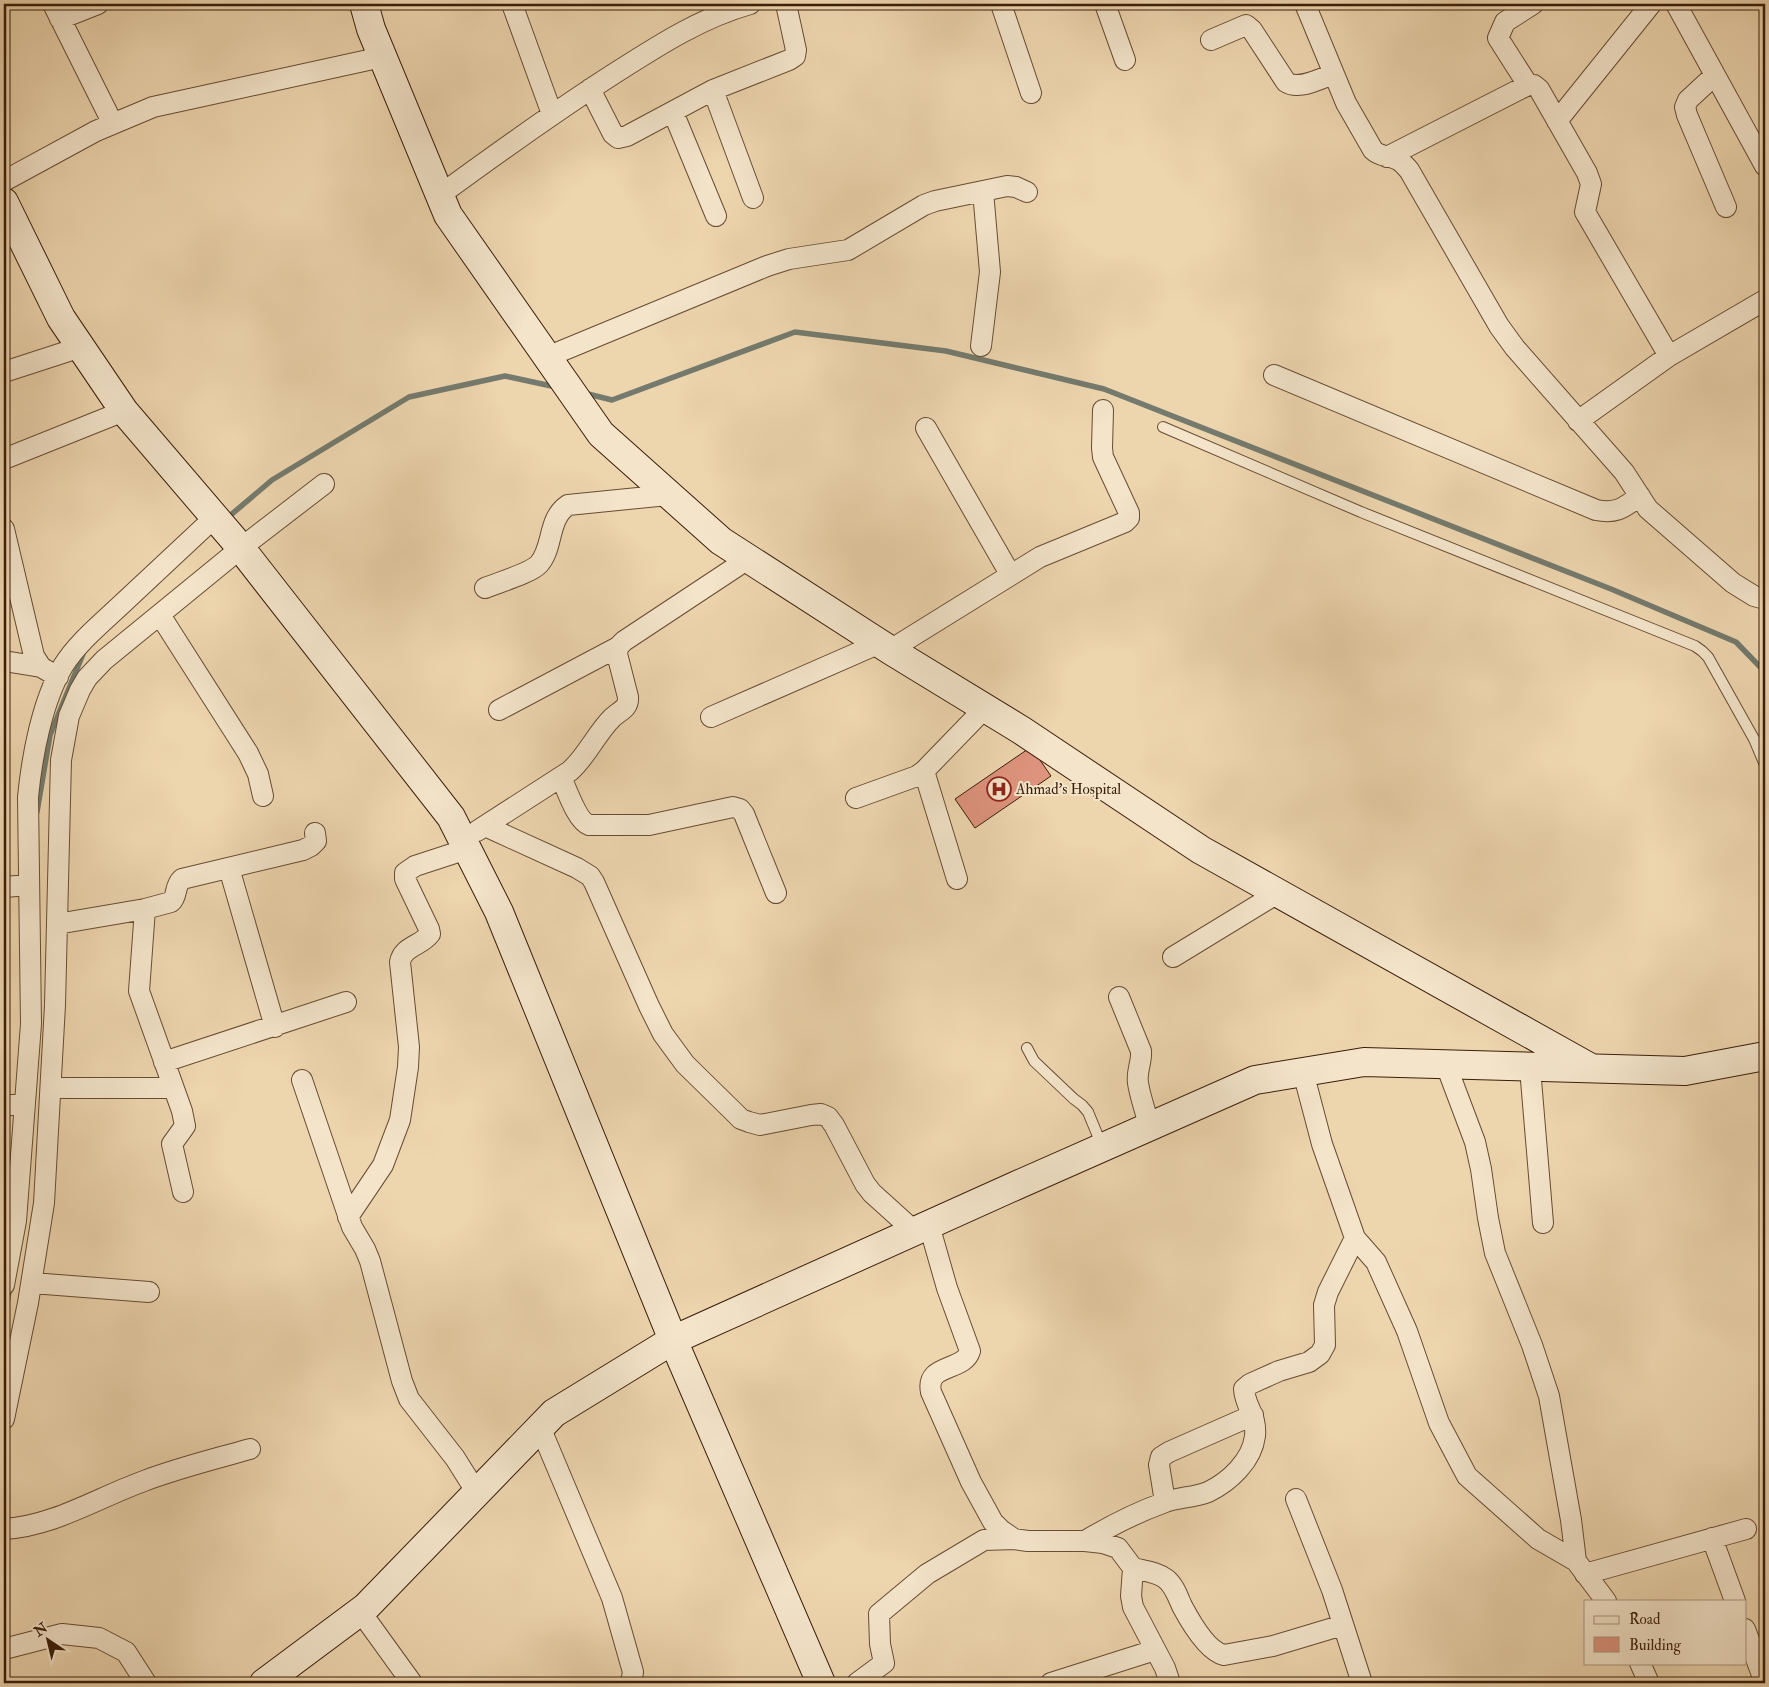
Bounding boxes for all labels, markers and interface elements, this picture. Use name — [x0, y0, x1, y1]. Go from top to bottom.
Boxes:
hospital icon: Ahmad's Hospital — [986, 776, 1012, 802]
place label: Ahmad's Hospital — [1015, 780, 1121, 800]
legend — [1584, 1600, 1746, 1664]
text: Road — [1629, 1610, 1661, 1629]
north arrow — [22, 1614, 72, 1664]
text: N — [30, 1619, 51, 1641]
text: Building — [1629, 1636, 1681, 1655]

